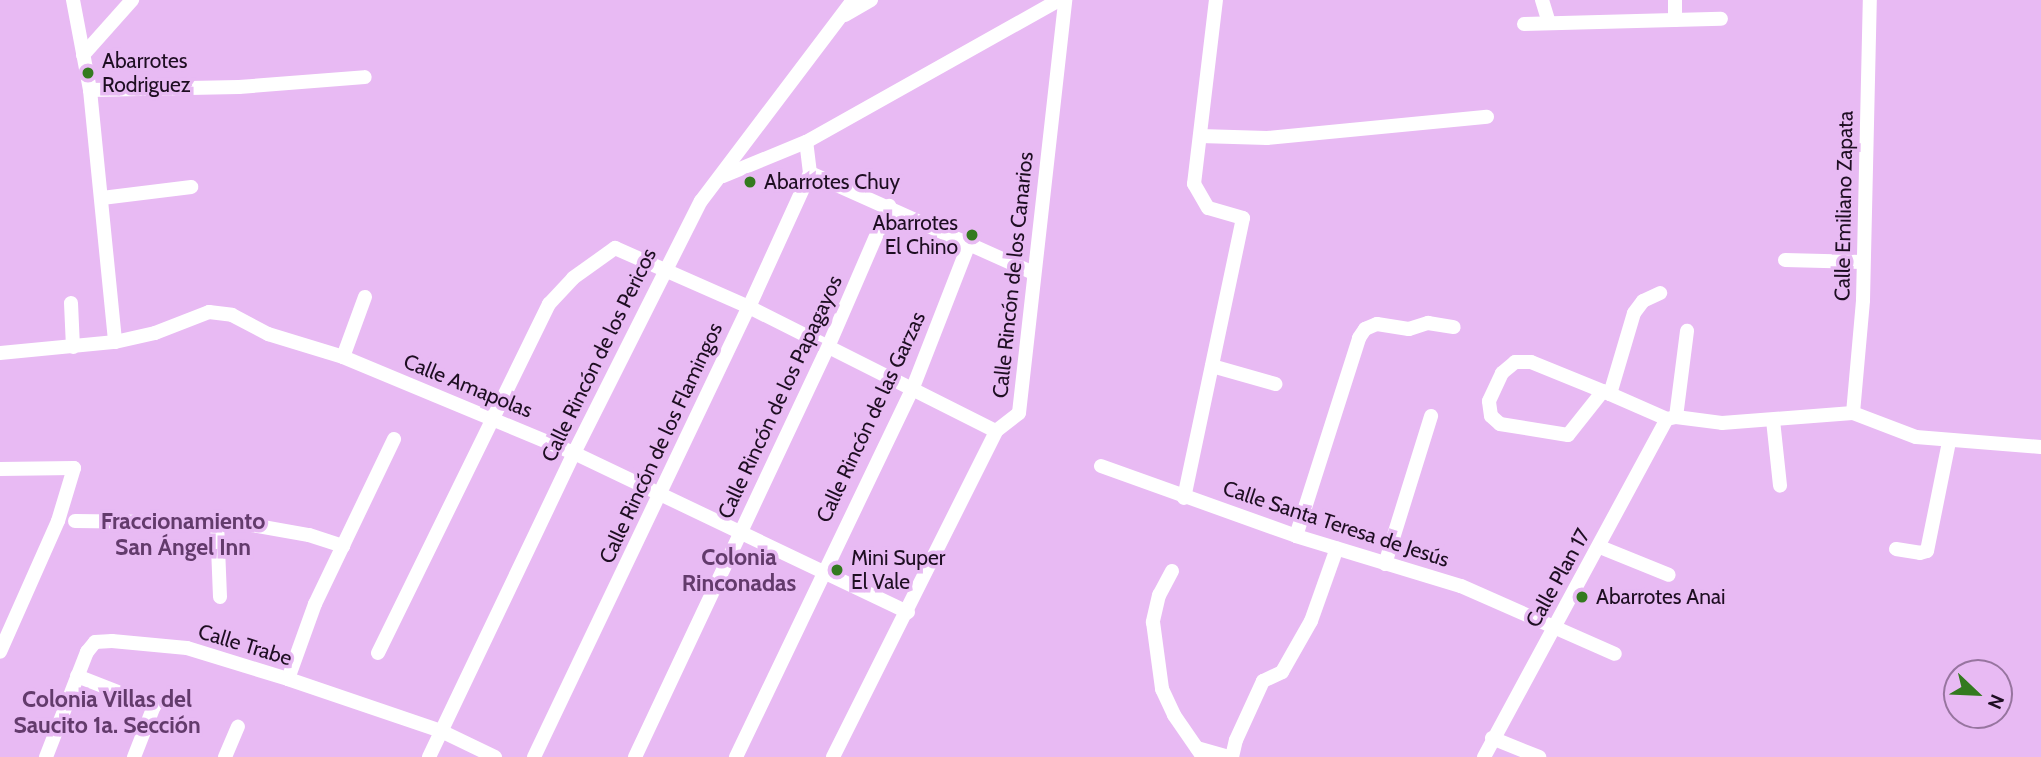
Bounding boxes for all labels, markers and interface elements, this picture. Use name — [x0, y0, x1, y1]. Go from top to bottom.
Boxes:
place label: Abarrotes Rodriguez — [102, 48, 191, 98]
marker: Abarrotes Rodriguez — [80, 65, 96, 81]
street label: Calle Emiliano Zapata — [1830, 111, 1858, 301]
street label: Calle Rincón de los Canarios — [988, 151, 1038, 399]
place label: Abarrotes Chuy — [764, 169, 900, 195]
marker: Abarrotes Chuy — [742, 174, 758, 190]
place label: Abarrotes El Chino — [872, 210, 958, 260]
marker: Abarrotes El Chino — [964, 227, 980, 243]
street label: Calle Rincón de los Pericos — [536, 244, 662, 466]
street label: Calle Rincón de los Papagayos — [712, 271, 848, 523]
street label: Calle Rincón de las Garzas — [811, 308, 931, 526]
street label: Calle Rincón de los Flamingos — [594, 319, 728, 567]
street label: Calle Amapolas — [400, 349, 536, 423]
street label: Calle Santa Teresa de Jesús — [1220, 476, 1452, 572]
district label: Fraccionamiento San Ángel Inn — [101, 507, 265, 561]
street label: Calle Plan 17 — [1521, 524, 1595, 632]
district label: Colonia Rinconadas — [682, 543, 796, 597]
place label: Mini Super El Vale — [851, 545, 945, 595]
marker: Mini Super El Vale — [829, 562, 845, 578]
place label: Abarrotes Anai — [1596, 584, 1725, 610]
marker: Abarrotes Anai — [1574, 589, 1590, 605]
street label: Calle Trabe — [195, 619, 295, 671]
north arrow — [1943, 659, 2013, 729]
district label: Colonia Villas del Saucito 1a. Sección — [13, 685, 201, 739]
text: N — [1983, 691, 2009, 712]

